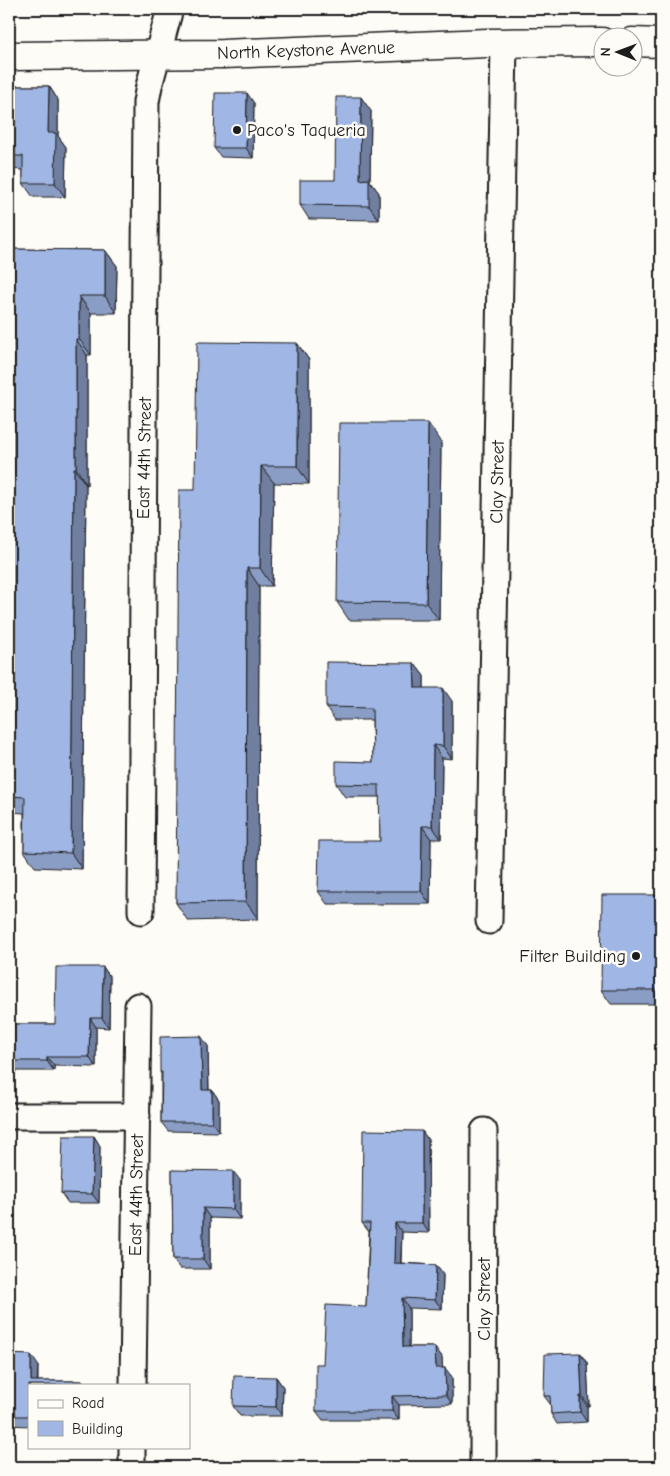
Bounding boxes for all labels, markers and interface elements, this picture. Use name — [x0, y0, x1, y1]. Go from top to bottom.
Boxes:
north arrow — [592, 28, 642, 78]
street label: North Keystone Avenue — [217, 37, 395, 64]
text: N — [597, 47, 614, 56]
place label: Paco's Taqueria — [247, 120, 366, 141]
marker: Paco's Taqueria — [231, 124, 243, 136]
street label: East 44th Street — [133, 396, 156, 519]
street label: Clay Street — [486, 439, 509, 524]
place label: Filter Building — [519, 946, 626, 967]
marker: Filter Building — [630, 950, 642, 962]
street label: East 44th Street — [125, 1133, 148, 1256]
street label: Clay Street — [474, 1256, 495, 1341]
legend — [28, 1384, 190, 1448]
text: Road — [72, 1394, 104, 1412]
text: Building — [72, 1420, 123, 1438]

